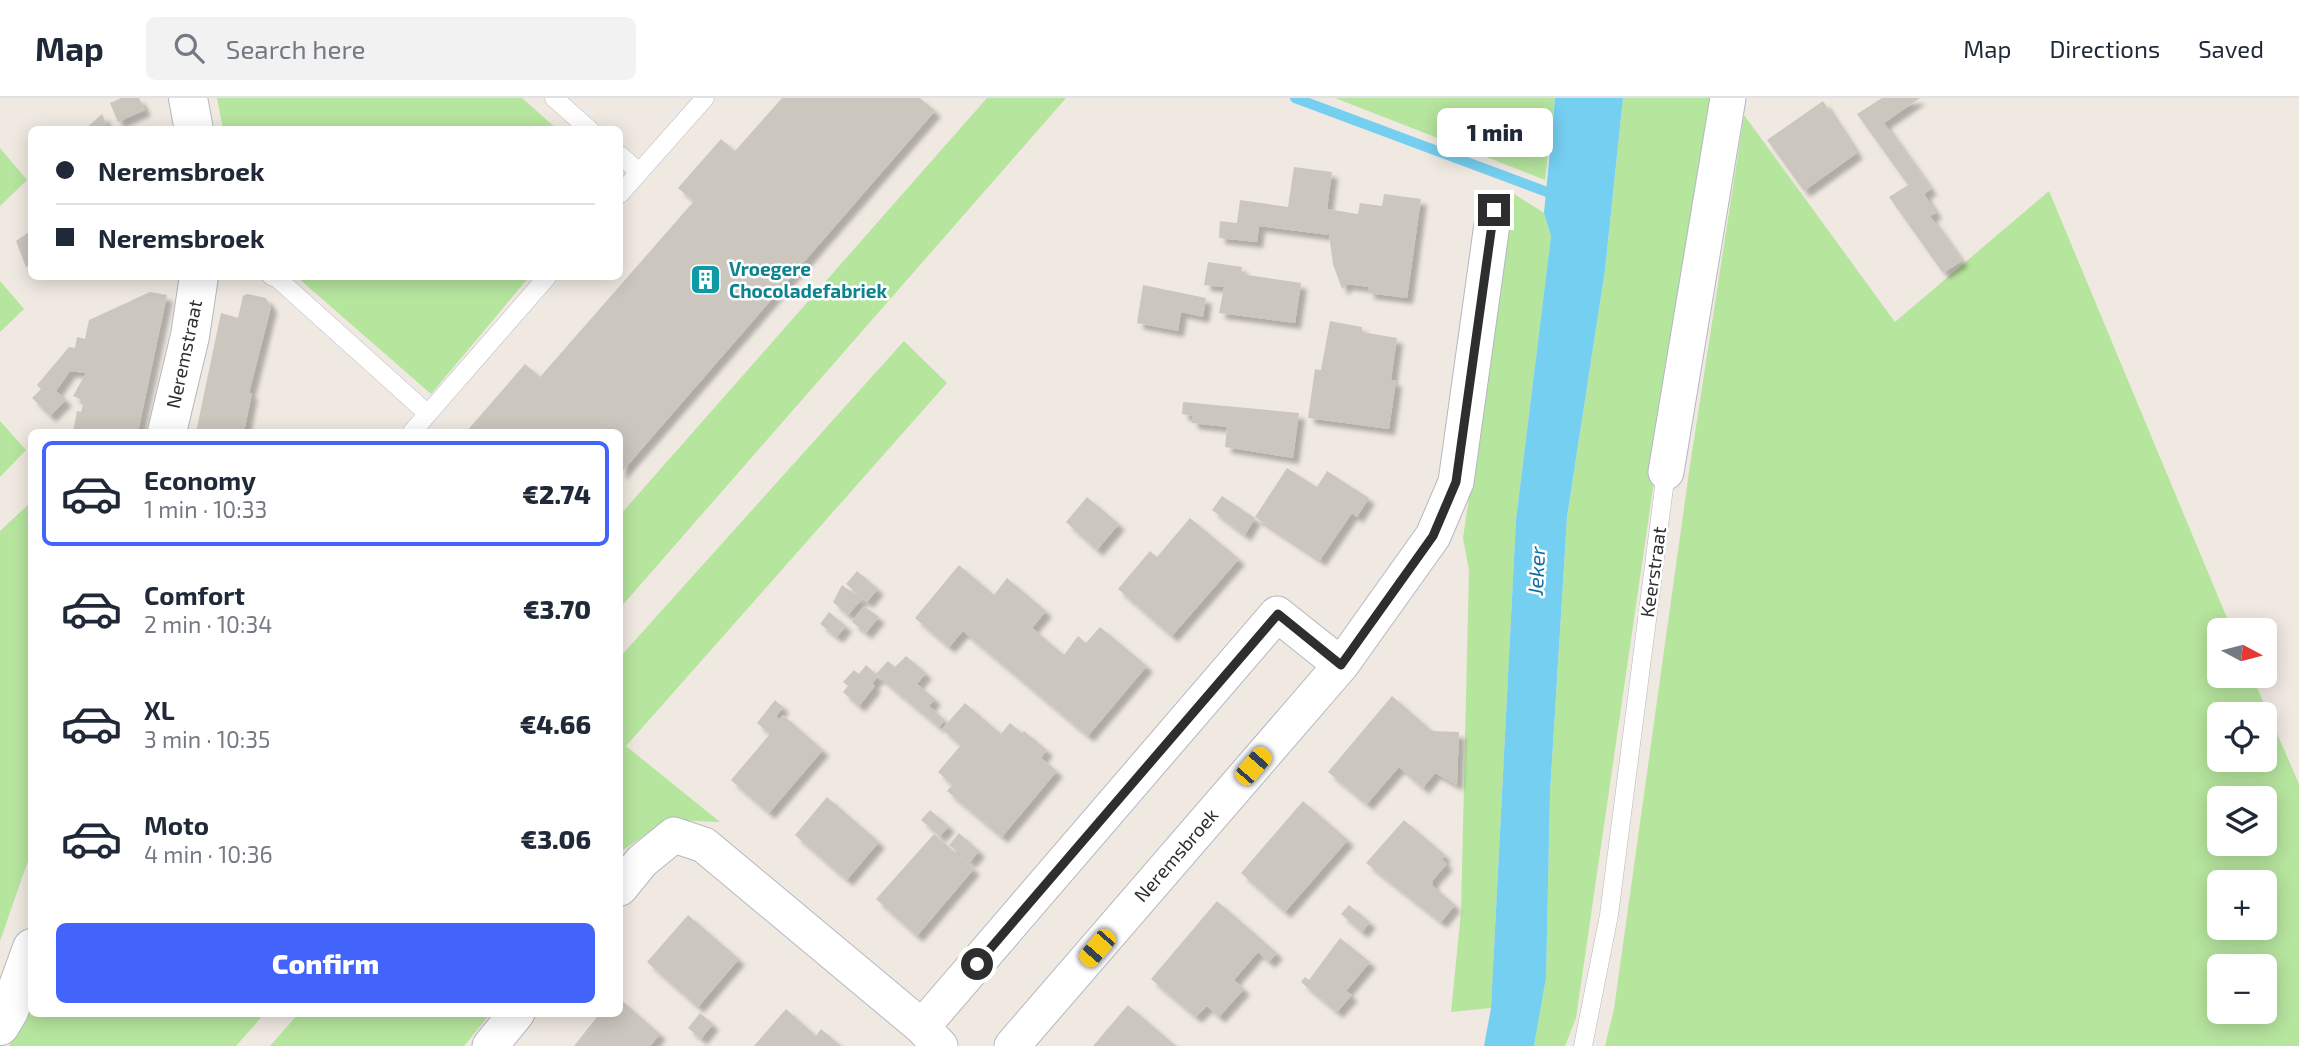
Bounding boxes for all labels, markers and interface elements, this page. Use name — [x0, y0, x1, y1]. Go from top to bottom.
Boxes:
search box — [146, 17, 636, 80]
text: Map — [35, 28, 104, 68]
icon: search — [170, 29, 208, 67]
text: Search here — [226, 33, 365, 64]
text: Map — [1963, 34, 2011, 63]
text: Directions — [2049, 34, 2160, 63]
text: Saved — [2198, 34, 2264, 63]
callout: 1 min — [1436, 108, 1552, 158]
text: 1 min — [1467, 118, 1523, 146]
text: Neremsbroek — [98, 155, 265, 186]
route end — [1478, 194, 1510, 226]
text: Neremsbroek — [98, 222, 265, 253]
place label: Vroegere Chocoladefabriek — [729, 257, 887, 302]
building icon: Vroegere Chocoladefabriek — [689, 263, 723, 297]
street label: Neremstraat — [161, 297, 206, 410]
icon: car — [60, 462, 123, 525]
text: Economy — [144, 464, 256, 495]
text: €2.74 — [522, 478, 591, 509]
text: 1 min · 10:33 — [144, 495, 267, 523]
street label: Keerstraat — [1635, 525, 1670, 619]
water label: Jeker — [1522, 545, 1549, 597]
icon: car — [60, 577, 123, 640]
text: Comfort — [144, 579, 245, 610]
text: €3.70 — [523, 593, 591, 624]
text: 2 min · 10:34 — [144, 610, 272, 638]
north arrow — [2207, 618, 2277, 688]
map controls — [2207, 618, 2277, 1024]
icon: car — [60, 692, 123, 755]
text: XL — [144, 694, 175, 725]
button: locate — [2207, 702, 2277, 772]
text: €4.66 — [520, 708, 591, 739]
text: 3 min · 10:35 — [144, 725, 270, 753]
car — [1232, 743, 1275, 789]
button: layers — [2207, 786, 2277, 856]
street label: Neremsbroek — [1129, 803, 1223, 906]
icon: car — [60, 807, 123, 870]
text: Moto — [144, 809, 209, 840]
text: €3.06 — [520, 823, 591, 854]
text: 4 min · 10:36 — [144, 840, 273, 868]
button: + — [2207, 870, 2277, 940]
button: Confirm — [56, 923, 595, 1003]
car — [1076, 925, 1119, 971]
route start — [961, 948, 993, 980]
button: − — [2207, 954, 2277, 1024]

